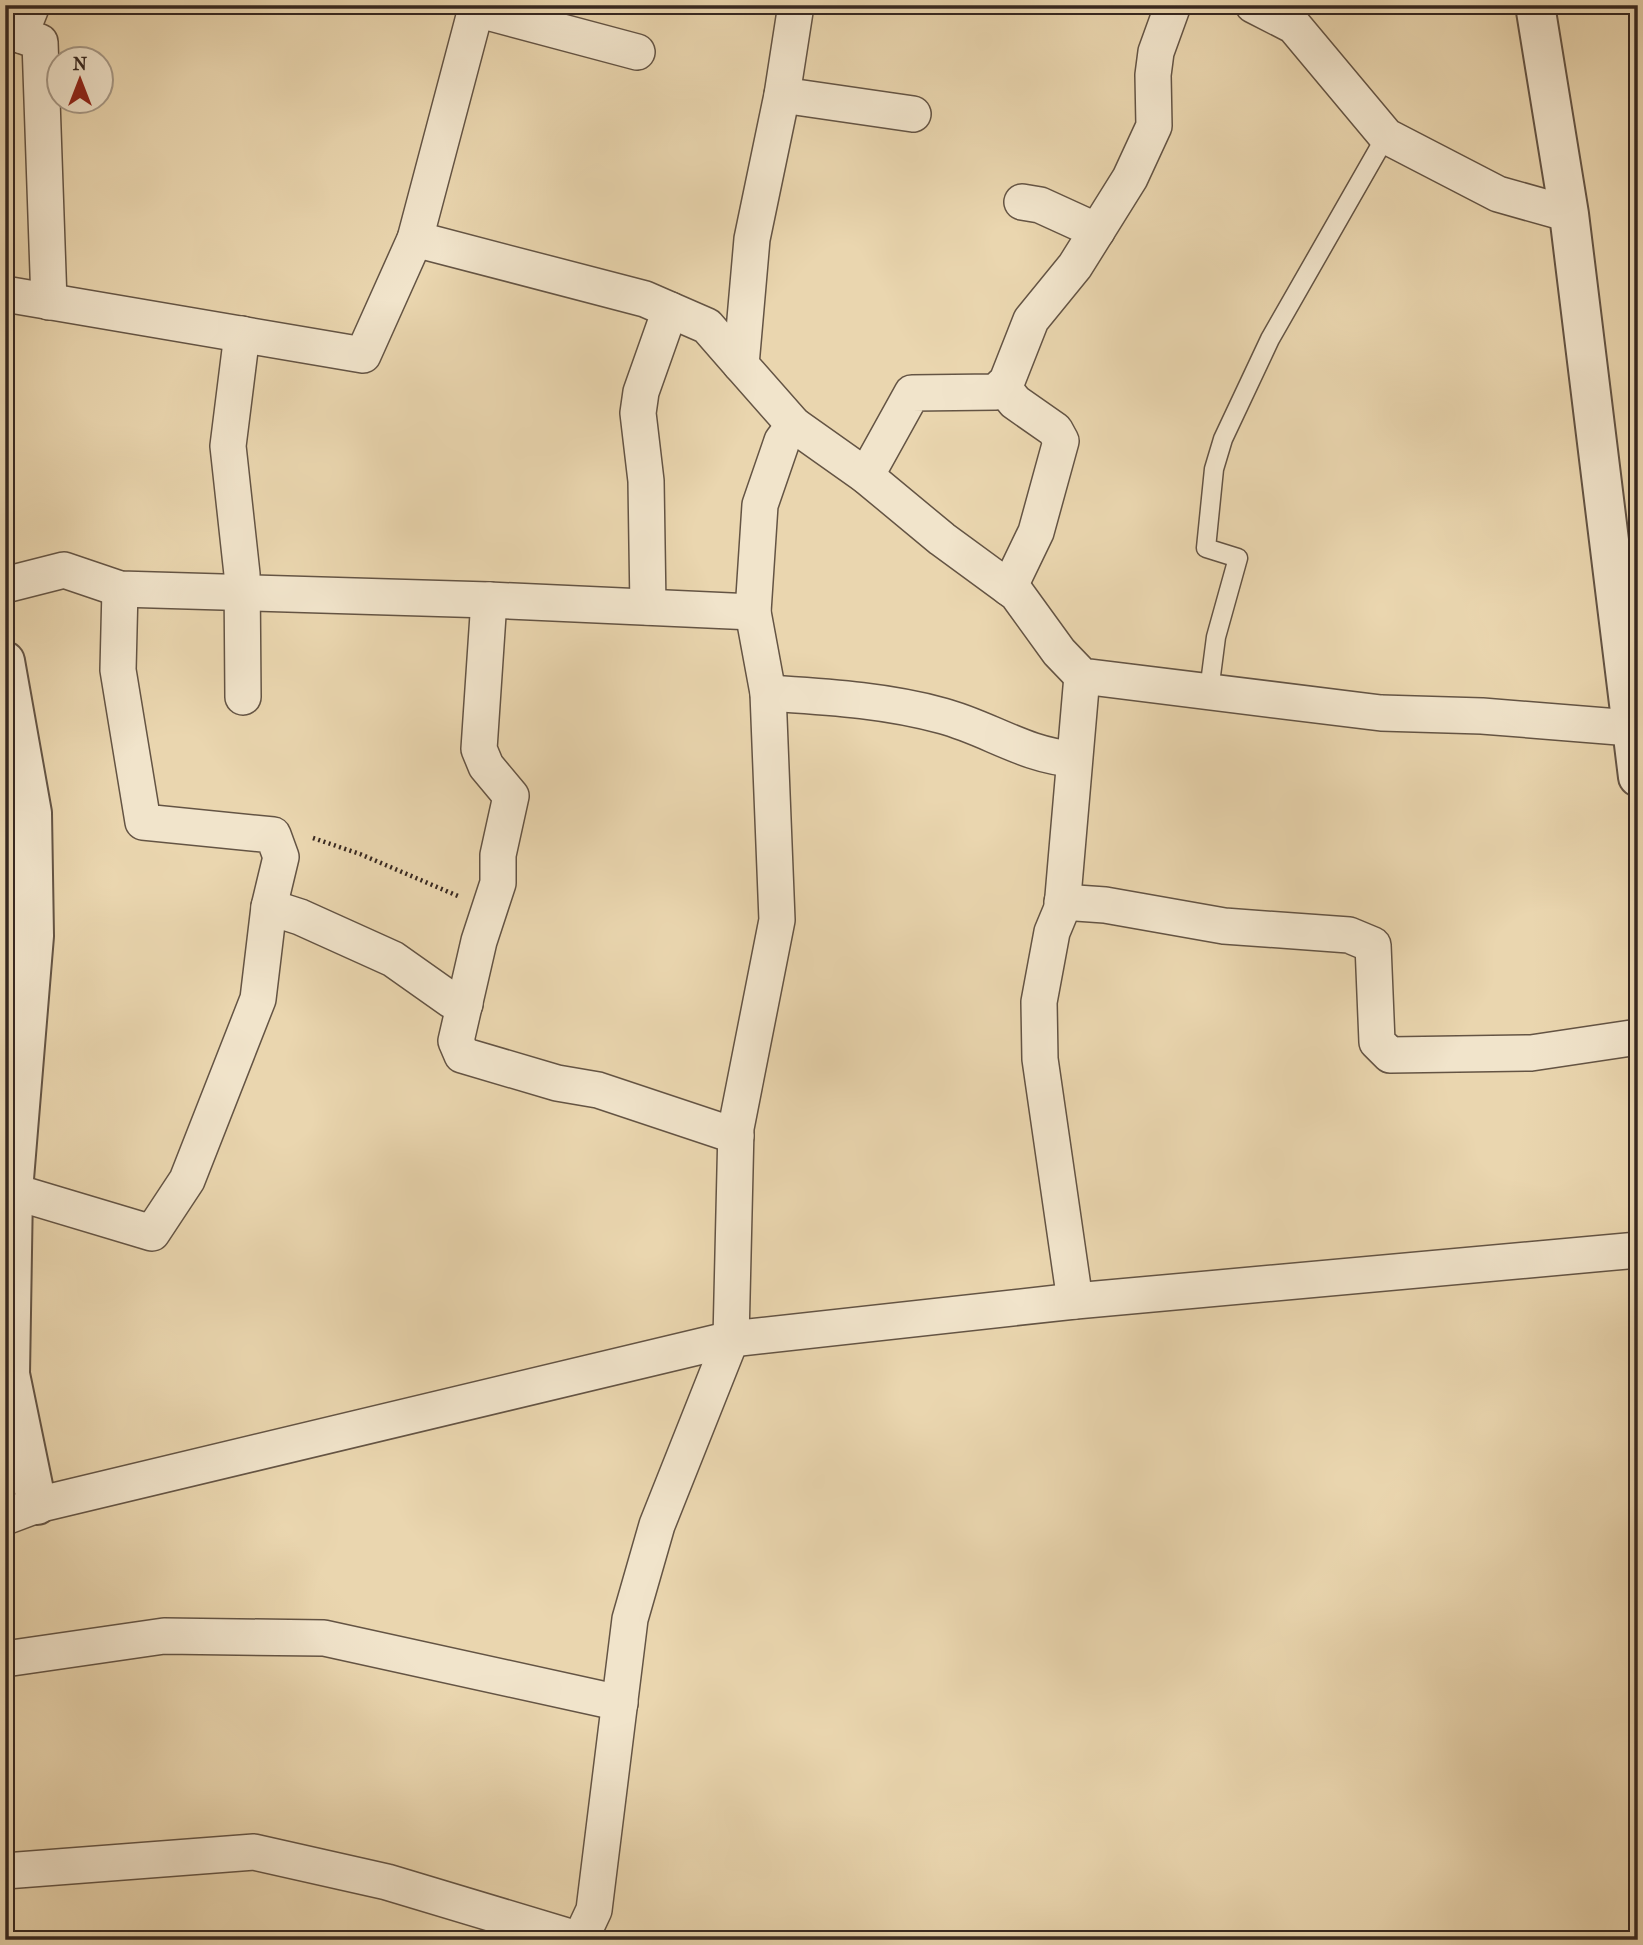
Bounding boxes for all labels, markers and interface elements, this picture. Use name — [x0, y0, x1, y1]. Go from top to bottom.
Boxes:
north arrow — [46, 46, 116, 116]
text: N — [73, 53, 88, 75]

